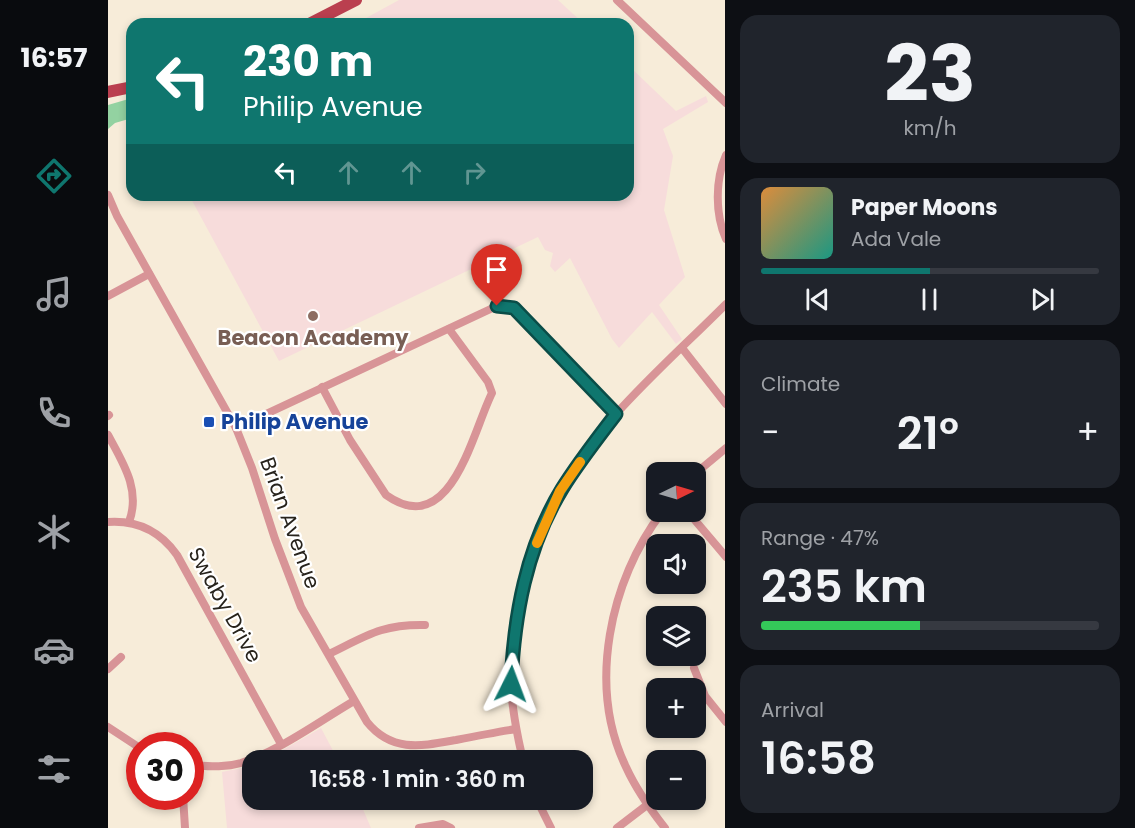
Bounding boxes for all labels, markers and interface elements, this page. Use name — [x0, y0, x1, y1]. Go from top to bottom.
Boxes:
text: 23 — [884, 19, 976, 128]
text: 230 m — [243, 32, 373, 91]
text: 16:57 — [20, 39, 88, 76]
icon: left — [144, 42, 222, 120]
text: Philip Avenue — [243, 88, 423, 125]
text: km/h — [903, 114, 957, 142]
icon: directions — [33, 155, 75, 197]
icon: left — [269, 156, 302, 189]
icon: ahead — [332, 156, 365, 189]
icon: ahead — [395, 156, 428, 189]
icon: right — [458, 156, 491, 189]
text: Paper Moons — [851, 192, 998, 223]
text: Ada Vale — [851, 225, 941, 253]
pin — [471, 244, 522, 306]
icon: arrive — [480, 253, 513, 286]
icon: music — [33, 273, 75, 315]
icon: previous — [801, 283, 834, 316]
icon: pause — [913, 283, 946, 316]
icon: next — [1026, 283, 1059, 316]
marker: Beacon Academy — [306, 309, 320, 323]
place label: Beacon Academy — [218, 323, 409, 352]
text: Climate — [761, 370, 840, 398]
icon: phone — [33, 392, 75, 434]
text: 21° — [897, 402, 959, 465]
place label: Philip Avenue — [221, 407, 368, 436]
text: − — [761, 409, 779, 456]
text: + — [1076, 409, 1099, 456]
marker: Philip Avenue — [202, 415, 216, 429]
street label: Brian Avenue — [253, 453, 328, 593]
north arrow — [646, 462, 706, 522]
map controls — [646, 462, 706, 810]
icon: climate — [33, 511, 75, 553]
text: Range · 47% — [761, 524, 879, 552]
button: sound — [646, 534, 706, 594]
street label: Swaby Drive — [182, 542, 269, 668]
text: 235 km — [761, 555, 927, 618]
button: layers — [646, 606, 706, 666]
icon: car — [33, 629, 75, 671]
position arrow — [479, 652, 543, 716]
button: + — [646, 678, 706, 738]
text: Arrival — [761, 696, 824, 724]
text: 16:58 — [761, 727, 876, 790]
speed limit sign: 30 — [126, 732, 204, 810]
icon: filters — [33, 748, 75, 790]
button: − — [646, 750, 706, 810]
text: 16:58 · 1 min · 360 m — [310, 764, 525, 795]

